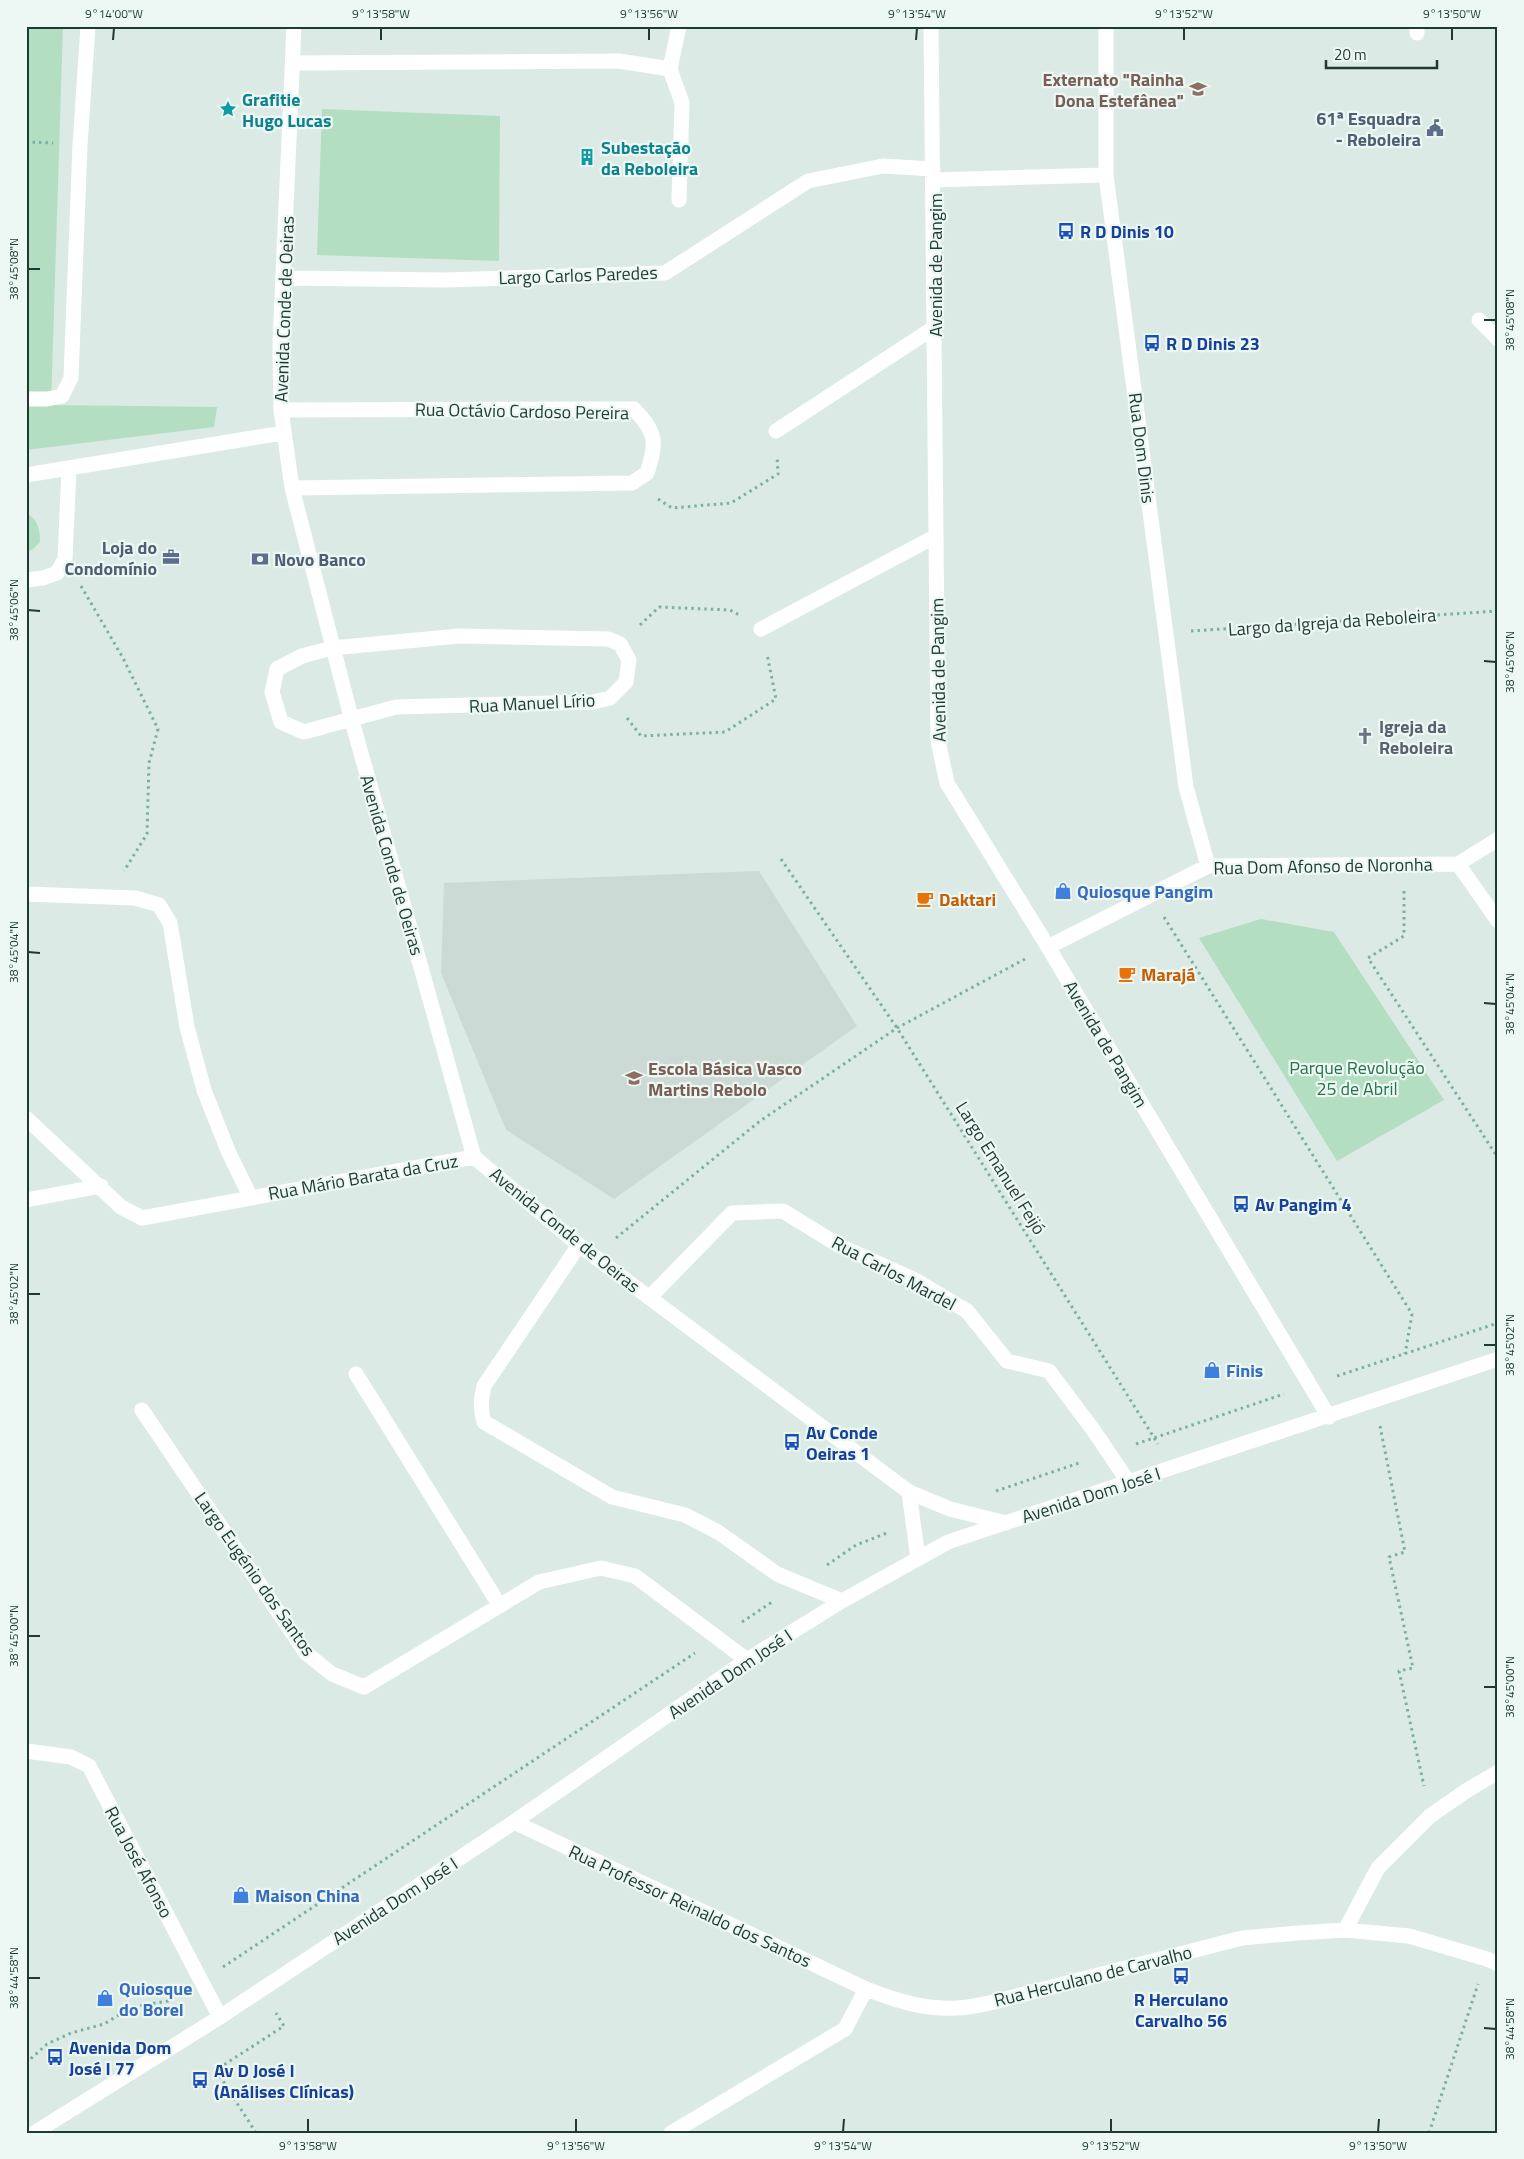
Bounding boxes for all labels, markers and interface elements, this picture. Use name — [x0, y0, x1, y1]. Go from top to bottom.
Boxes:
text: 9°14'00"W — [85, 4, 143, 23]
text: 9°13'58"W — [352, 4, 410, 23]
text: 9°13'56"W — [620, 4, 678, 23]
text: 9°13'54"W — [888, 4, 946, 23]
text: 9°13'52"W — [1155, 4, 1213, 23]
text: 9°13'50"W — [1423, 4, 1481, 23]
scale bar — [1326, 38, 1438, 70]
text: 20 m — [1334, 43, 1367, 66]
place label: Externato "Rainha Dona Estefânea" — [1042, 66, 1184, 114]
school or university icon: Externato "Rainha Dona Estefânea" — [1188, 79, 1208, 99]
place label: Grafitie Hugo Lucas — [242, 86, 331, 134]
place icon: Grafitie Hugo Lucas — [218, 99, 238, 119]
place label: 61ª Esquadra - Reboleira — [1316, 105, 1421, 153]
public building icon: 61ª Esquadra - Reboleira — [1425, 118, 1445, 138]
place label: Subestação da Reboleira — [601, 134, 698, 182]
building icon: Subestação da Reboleira — [577, 147, 597, 167]
street label: Avenida de Pangim — [922, 193, 949, 337]
street label: Avenida Conde de Oeiras — [267, 215, 301, 403]
place label: R D Dinis 10 — [1080, 218, 1174, 245]
bus stop icon: R D Dinis 10 — [1056, 221, 1076, 241]
text: 38°45'08"N — [4, 238, 23, 300]
street label: Largo Carlos Paredes — [498, 259, 658, 291]
text: 38°45'08"N — [1500, 289, 1519, 351]
place label: R D Dinis 23 — [1166, 330, 1260, 357]
bus stop icon: R D Dinis 23 — [1142, 333, 1162, 353]
street label: Rua Dom Dinis — [1122, 391, 1162, 505]
street label: Rua Octávio Cardoso Pereira — [415, 396, 629, 426]
place label: Loja do Condomínio — [64, 534, 157, 582]
place label: Novo Banco — [274, 546, 366, 573]
office icon: Loja do Condomínio — [161, 547, 181, 567]
bank icon: Novo Banco — [250, 549, 270, 569]
text: 38°45'06"N — [4, 579, 23, 641]
street label: Avenida de Pangim — [923, 598, 953, 742]
street label: Largo da Igreja da Reboleira — [1227, 601, 1437, 643]
text: 38°45'06"N — [1500, 631, 1519, 693]
street label: Rua Manuel Lírio — [468, 686, 596, 720]
place label: Igreja da Reboleira — [1379, 713, 1453, 761]
church icon: Igreja da Reboleira — [1355, 726, 1375, 746]
street label: Avenida Conde de Oeiras — [353, 772, 431, 958]
street label: Rua Dom Afonso de Noronha — [1213, 851, 1433, 881]
place label: Quiosque Pangim — [1077, 878, 1213, 905]
shop icon: Quiosque Pangim — [1053, 881, 1073, 901]
place label: Daktari — [939, 886, 996, 913]
cafe icon: Daktari — [915, 889, 935, 909]
text: 38°45'04"N — [4, 921, 23, 983]
place label: Marajá — [1141, 961, 1195, 988]
cafe icon: Marajá — [1117, 964, 1137, 984]
text: 38°45'04"N — [1500, 973, 1519, 1035]
street label: Avenida de Pangim — [1057, 975, 1155, 1113]
park label: Parque Revolução 25 de Abril — [1289, 1054, 1425, 1102]
place label: Escola Básica Vasco Martins Rebolo — [648, 1055, 802, 1103]
school or university icon: Escola Básica Vasco Martins Rebolo — [624, 1068, 644, 1088]
street label: Largo Emanuel Feijó — [949, 1096, 1053, 1240]
street label: Rua Mário Barata da Cruz — [266, 1147, 460, 1207]
street label: Avenida Conde de Oeiras — [484, 1161, 646, 1299]
place label: Av Pangim 4 — [1255, 1191, 1352, 1218]
bus stop icon: Av Pangim 4 — [1231, 1194, 1251, 1214]
street label: Rua Carlos Mardel — [827, 1229, 961, 1317]
text: 38°45'02"N — [4, 1263, 23, 1325]
text: 38°45'02"N — [1500, 1314, 1519, 1376]
place label: Finis — [1226, 1357, 1263, 1384]
shop icon: Finis — [1202, 1360, 1222, 1380]
place label: Av Conde Oeiras 1 — [806, 1419, 878, 1467]
bus stop icon: Av Conde Oeiras 1 — [782, 1432, 802, 1452]
street label: Avenida Dom José I — [1018, 1460, 1164, 1530]
street label: Largo Eugénio dos Santos — [188, 1486, 322, 1662]
text: 38°45'00"N — [4, 1605, 23, 1667]
street label: Avenida Dom José I — [662, 1622, 798, 1726]
text: 38°45'00"N — [1500, 1656, 1519, 1718]
street label: Rua José Afonso — [98, 1801, 180, 1923]
street label: Rua Professor Reinaldo dos Santos — [564, 1838, 816, 1974]
street label: Avenida Dom José I — [327, 1850, 463, 1952]
place label: Maison China — [255, 1882, 360, 1909]
shop icon: Maison China — [231, 1885, 251, 1905]
street label: Rua Herculano de Carvalho — [991, 1938, 1195, 2014]
text: 38°44'58"N — [4, 1947, 23, 2009]
bus stop icon: R Herculano Carvalho 56 — [1171, 1966, 1191, 1986]
place label: Quiosque do Borel — [119, 1975, 192, 2023]
place label: R Herculano Carvalho 56 — [1134, 1986, 1228, 2034]
shop icon: Quiosque do Borel — [95, 1988, 115, 2008]
text: 38°44'58"N — [1500, 1998, 1519, 2060]
place label: Avenida Dom José I 77 — [69, 2034, 171, 2082]
bus stop icon: Avenida Dom José I 77 — [45, 2047, 65, 2067]
place label: Av D José I (Análises Clínicas) — [214, 2057, 354, 2105]
bus stop icon: Av D José I (Análises Clínicas) — [190, 2070, 210, 2090]
text: 9°13'58"W — [279, 2136, 337, 2155]
text: 9°13'56"W — [547, 2136, 605, 2155]
text: 9°13'54"W — [814, 2136, 872, 2155]
text: 9°13'52"W — [1082, 2136, 1140, 2155]
text: 9°13'50"W — [1349, 2136, 1407, 2155]

